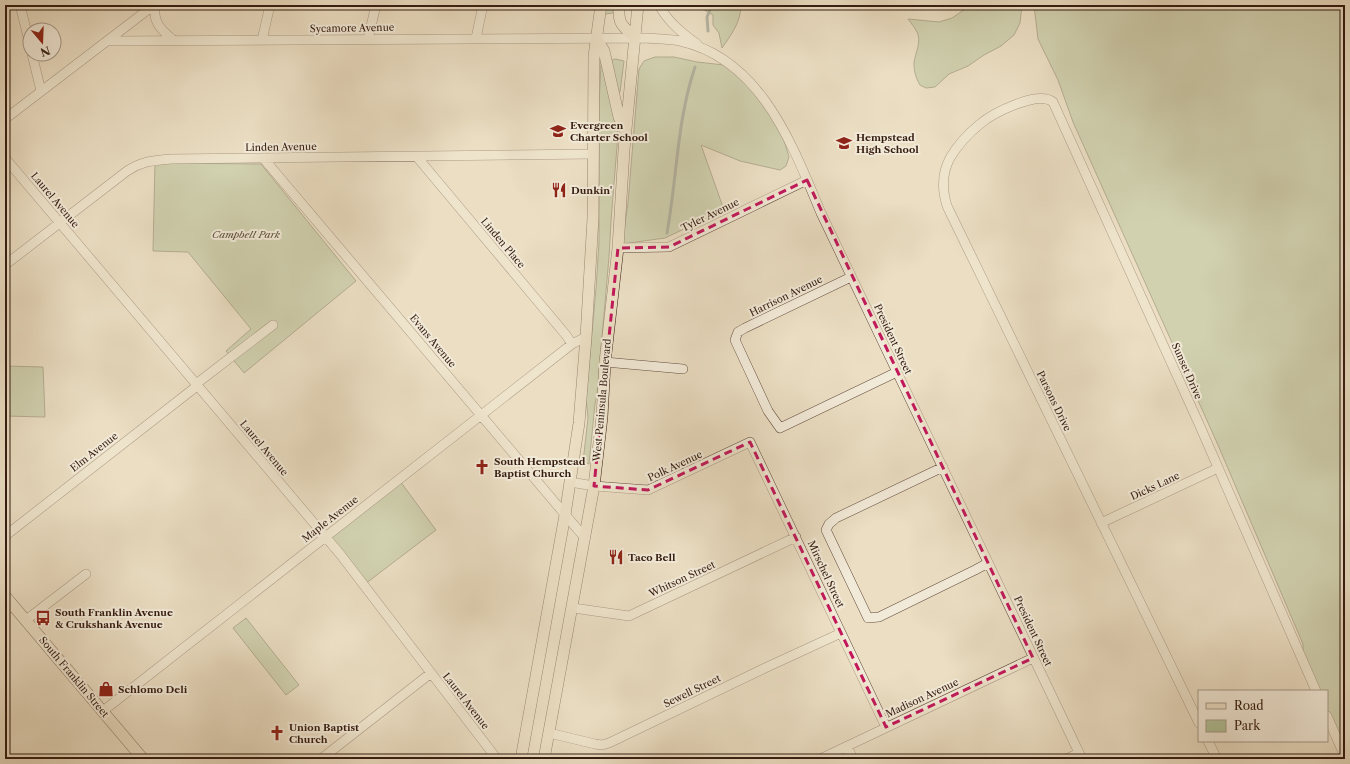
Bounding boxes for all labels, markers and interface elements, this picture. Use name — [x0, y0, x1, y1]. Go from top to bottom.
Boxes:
street label: Sycamore Avenue — [310, 21, 395, 35]
north arrow — [22, 22, 62, 62]
text: N — [38, 43, 52, 60]
place label: Evergreen Charter School — [570, 119, 648, 144]
school or university icon: Evergreen Charter School — [549, 122, 567, 140]
place label: Hempstead High School — [856, 131, 919, 156]
school or university icon: Hempstead High School — [835, 134, 853, 152]
street label: Linden Avenue — [245, 140, 317, 154]
street label: Laurel Avenue — [28, 170, 82, 231]
restaurant icon: Dunkin' — [550, 181, 568, 199]
place label: Dunkin' — [571, 184, 612, 197]
street label: Tyler Avenue — [679, 195, 742, 235]
street label: Linden Place — [478, 215, 528, 271]
park label: Campbell Park — [212, 228, 281, 241]
street label: Harrison Avenue — [747, 272, 825, 319]
street label: President Street — [871, 302, 915, 377]
street label: Evans Avenue — [407, 312, 459, 371]
street label: West Peninsula Boulevard — [590, 338, 614, 463]
street label: Sunset Drive — [1169, 341, 1205, 402]
street label: Parsons Drive — [1034, 369, 1074, 434]
street label: Laurel Avenue — [237, 418, 291, 479]
street label: Elm Avenue — [68, 429, 121, 475]
street label: Polk Avenue — [646, 448, 705, 484]
place label: South Hempstead Baptist Church — [494, 455, 586, 480]
church icon: South Hempstead Baptist Church — [473, 458, 491, 476]
street label: Dicks Lane — [1128, 469, 1182, 503]
street label: Maple Avenue — [299, 493, 361, 545]
street label: Mirschel Street — [805, 538, 847, 610]
restaurant icon: Taco Bell — [607, 548, 625, 566]
place label: Taco Bell — [628, 551, 676, 564]
street label: Whitson Street — [646, 558, 718, 600]
street label: President Street — [1011, 594, 1055, 669]
place label: South Franklin Avenue & Crukshank Avenue — [55, 606, 173, 631]
bus stop icon: South Franklin Avenue & Crukshank Avenue — [34, 609, 52, 627]
street label: South Franklin Street — [36, 634, 112, 721]
street label: Laurel Avenue — [440, 670, 492, 732]
street label: Sewell Street — [661, 671, 723, 710]
street label: Madison Avenue — [883, 675, 961, 721]
shop icon: Schlomo Deli — [97, 680, 115, 698]
place label: Schlomo Deli — [118, 683, 188, 696]
legend — [1198, 690, 1328, 742]
text: Road — [1234, 698, 1264, 713]
text: Park — [1234, 718, 1261, 733]
place label: Union Baptist Church — [289, 721, 359, 746]
church icon: Union Baptist Church — [268, 724, 286, 742]

